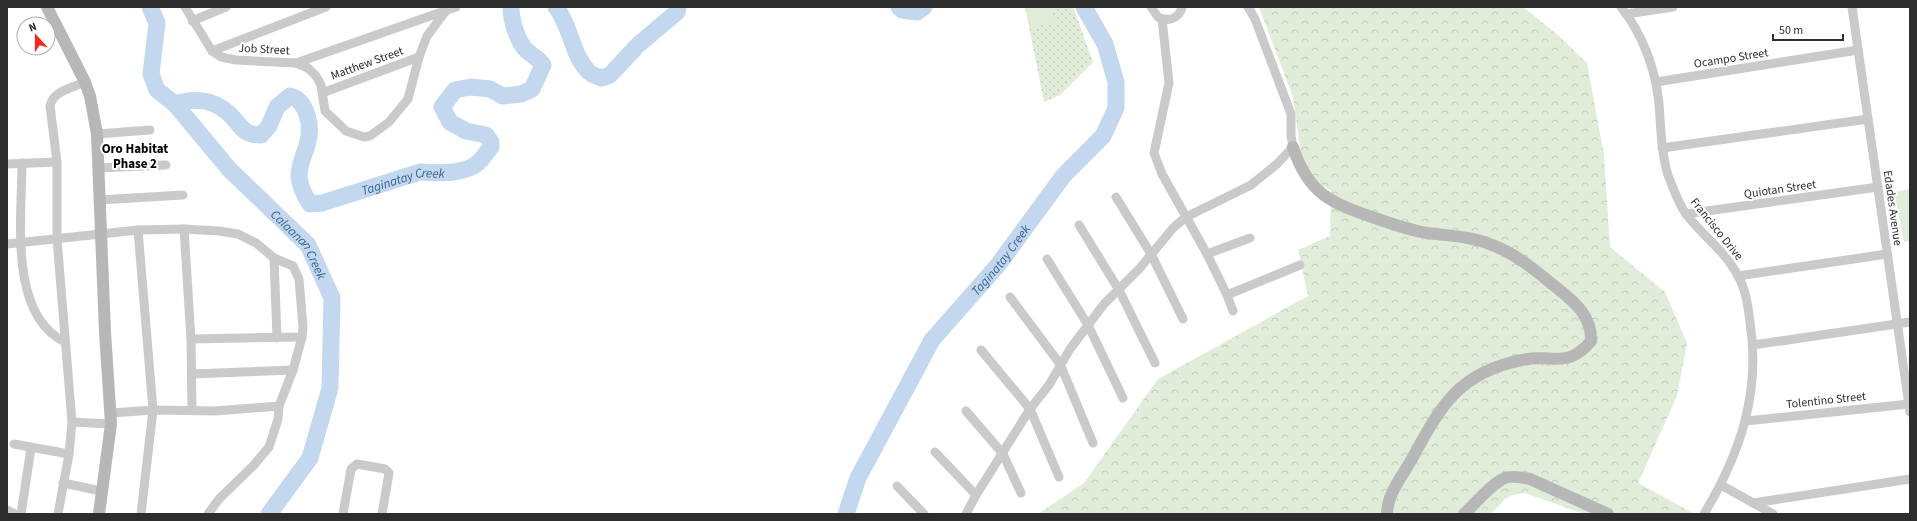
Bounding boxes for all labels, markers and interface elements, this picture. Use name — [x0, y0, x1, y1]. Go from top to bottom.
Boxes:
north arrow — [16, 16, 56, 56]
scale bar — [1773, 16, 1843, 42]
text: N — [26, 19, 39, 35]
text: 50 m — [1779, 22, 1803, 39]
street label: Job Street — [238, 40, 290, 59]
street label: Matthew Street — [328, 42, 406, 84]
street label: Ocampo Street — [1693, 44, 1769, 73]
district label: Oro Habitat Phase 2 — [102, 140, 168, 173]
water label: Taginatay Creek — [359, 164, 446, 200]
street label: Edades Avenue — [1879, 169, 1906, 247]
street label: Quiotan Street — [1743, 176, 1817, 203]
street label: Francisco Drive — [1686, 195, 1747, 264]
water label: Calaanan Creek — [266, 206, 331, 283]
water label: Taginatay Creek — [967, 220, 1035, 300]
street label: Tolentino Street — [1785, 388, 1867, 413]

